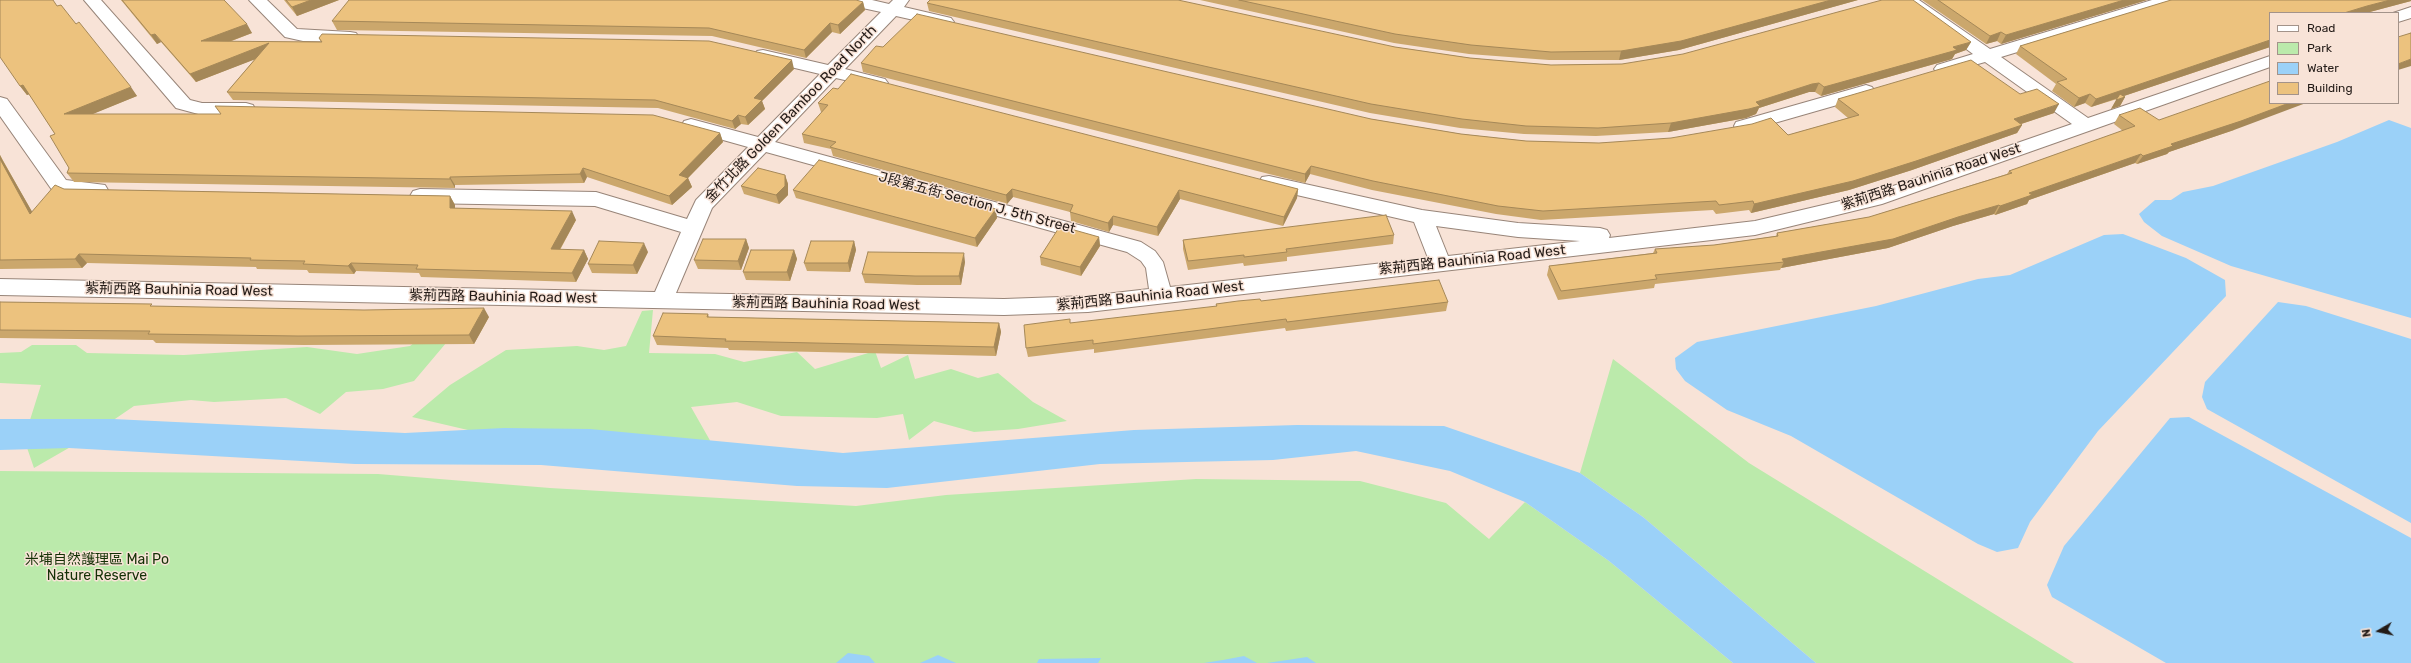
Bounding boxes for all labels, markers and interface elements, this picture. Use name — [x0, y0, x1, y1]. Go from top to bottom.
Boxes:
legend — [2269, 12, 2399, 104]
text: Road — [2307, 21, 2335, 35]
street label: 金竹北路 Golden Bamboo Road North — [702, 22, 880, 206]
text: Park — [2307, 41, 2332, 55]
text: Water — [2307, 61, 2339, 75]
text: Building — [2307, 81, 2353, 95]
street label: 紫荊西路 Bauhinia Road West — [1839, 140, 2023, 214]
street label: J段第五街 Section J, 5th Street — [877, 169, 1077, 237]
street label: 紫荊西路 Bauhinia Road West — [1378, 242, 1566, 278]
street label: 紫荊西路 Bauhinia Road West — [1056, 278, 1244, 314]
street label: 紫荊西路 Bauhinia Road West — [85, 280, 273, 300]
street label: 紫荊西路 Bauhinia Road West — [409, 287, 597, 307]
street label: 紫荊西路 Bauhinia Road West — [732, 294, 920, 314]
park label: 米埔自然護理區 Mai Po Nature Reserve — [25, 552, 169, 584]
north arrow — [2359, 611, 2399, 651]
text: N — [2360, 628, 2374, 638]

